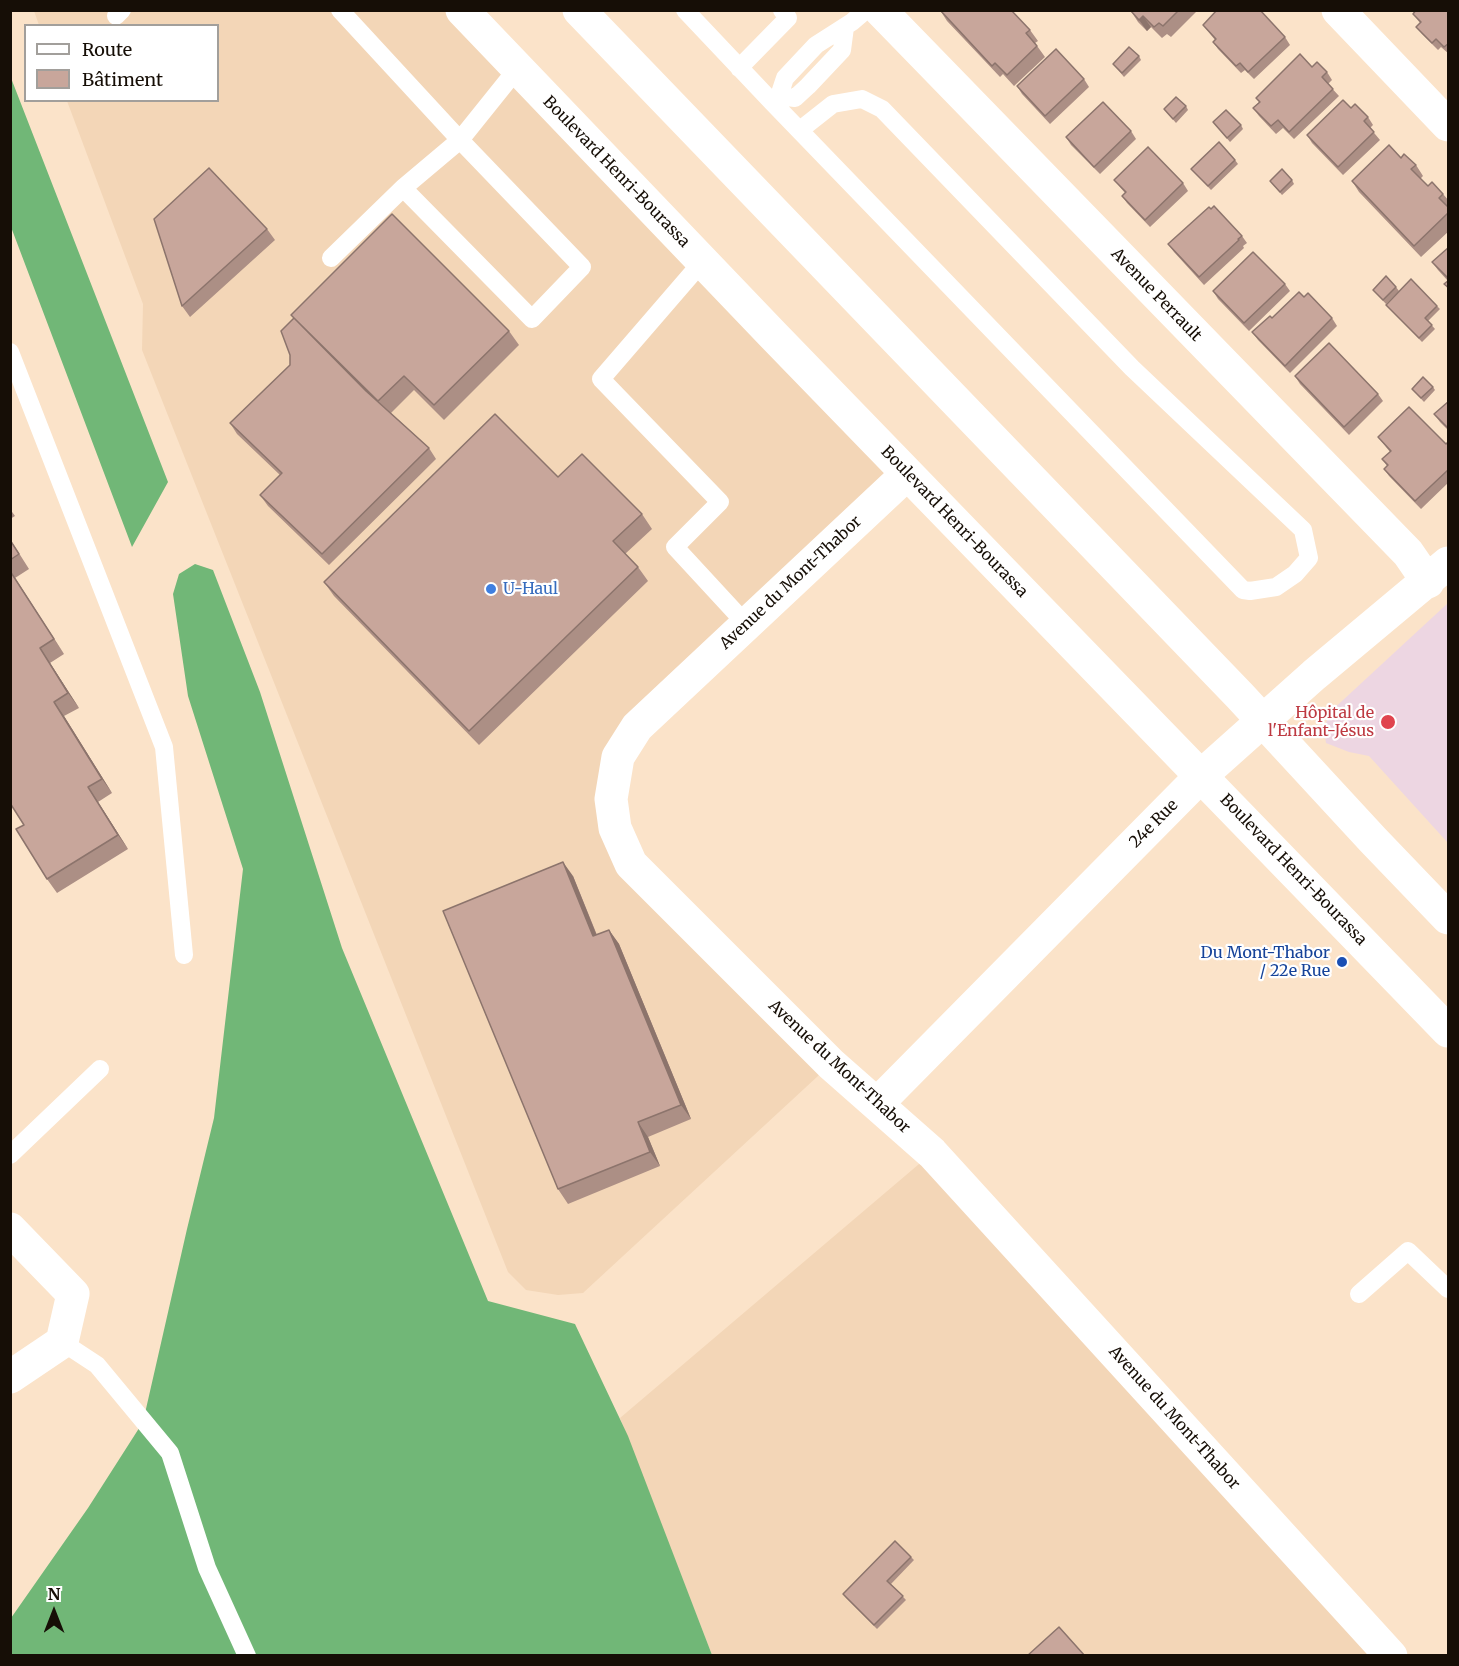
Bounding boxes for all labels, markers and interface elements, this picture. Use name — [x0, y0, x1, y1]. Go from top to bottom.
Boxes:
legend — [24, 24, 219, 102]
text: Route — [82, 38, 132, 61]
text: Bâtiment — [82, 68, 163, 91]
street label: Boulevard Henri-Bourassa — [539, 92, 693, 252]
street label: Avenue Perrault — [1107, 244, 1205, 346]
street label: Boulevard Henri-Bourassa — [877, 442, 1031, 602]
street label: Avenue du Mont-Thabor — [716, 512, 866, 654]
place label: U-Haul — [503, 579, 558, 599]
marker: U-Haul — [484, 582, 498, 596]
place label: Hôpital de l'Enfant-Jésus — [1268, 703, 1374, 741]
marker: Hôpital de l'Enfant-Jésus — [1379, 713, 1397, 731]
street label: Boulevard Henri-Bourassa — [1216, 790, 1370, 950]
street label: 24e Rue — [1126, 796, 1182, 852]
place label: Du Mont-Thabor / 22e Rue — [1201, 943, 1330, 981]
marker: Du Mont-Thabor / 22e Rue — [1335, 955, 1349, 969]
street label: Avenue du Mont-Thabor — [764, 996, 914, 1138]
street label: Avenue du Mont-Thabor — [1104, 1342, 1244, 1494]
north arrow — [24, 1582, 84, 1642]
text: N — [48, 1584, 60, 1604]

